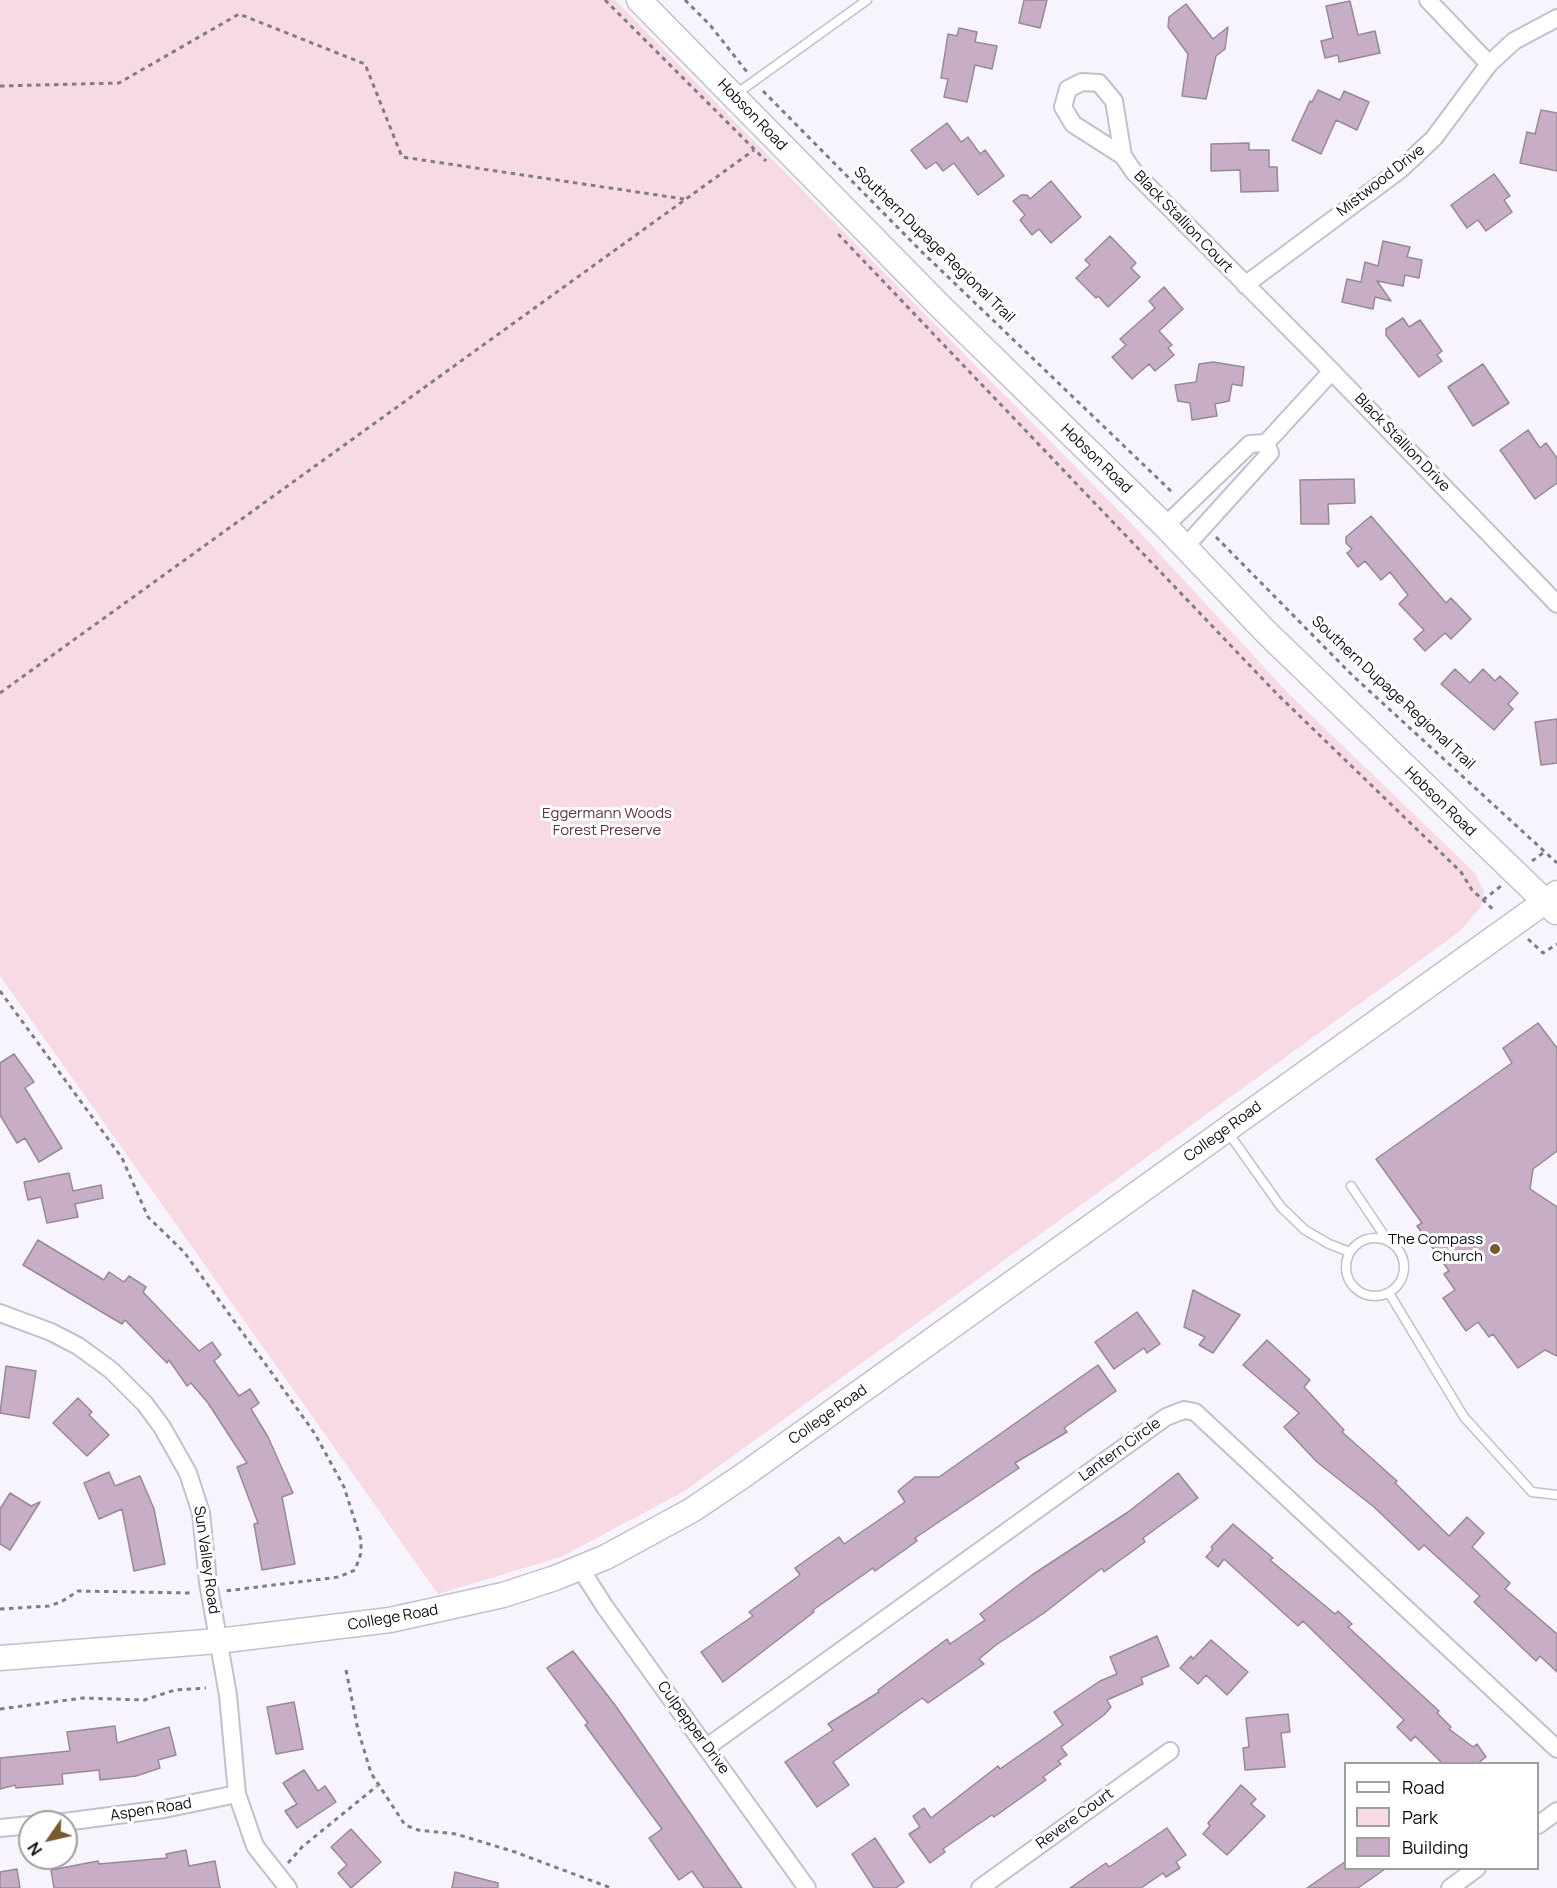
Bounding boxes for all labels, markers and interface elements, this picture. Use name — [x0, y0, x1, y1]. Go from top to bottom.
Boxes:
street label: Hobson Road — [714, 76, 790, 154]
street label: Mistwood Drive — [1334, 141, 1428, 221]
street label: Southern Dupage Regional Trail — [850, 163, 1018, 327]
street label: Black Stallion Court — [1130, 167, 1236, 277]
street label: Black Stallion Drive — [1350, 390, 1454, 496]
street label: Hobson Road — [1057, 421, 1135, 497]
street label: Southern Dupage Regional Trail — [1308, 613, 1478, 773]
street label: Hobson Road — [1401, 764, 1479, 840]
park label: Eggermann Woods Forest Preserve — [542, 805, 672, 840]
street label: College Road — [1181, 1098, 1265, 1166]
place label: The Compass Church — [1388, 1231, 1483, 1266]
marker: The Compass Church — [1488, 1242, 1502, 1256]
street label: College Road — [785, 1381, 871, 1449]
street label: Lantern Circle — [1076, 1414, 1164, 1486]
street label: Sun Valley Road — [190, 1505, 222, 1615]
street label: College Road — [346, 1601, 440, 1635]
street label: Culpepper Drive — [653, 1678, 733, 1778]
legend — [1344, 1762, 1539, 1870]
text: Road — [1402, 1775, 1445, 1799]
street label: Revere Court — [1033, 1785, 1117, 1853]
street label: Aspen Road — [109, 1795, 193, 1825]
text: Park — [1402, 1805, 1438, 1829]
north arrow — [18, 1810, 78, 1870]
text: Building — [1402, 1835, 1468, 1859]
text: N — [22, 1838, 47, 1860]

